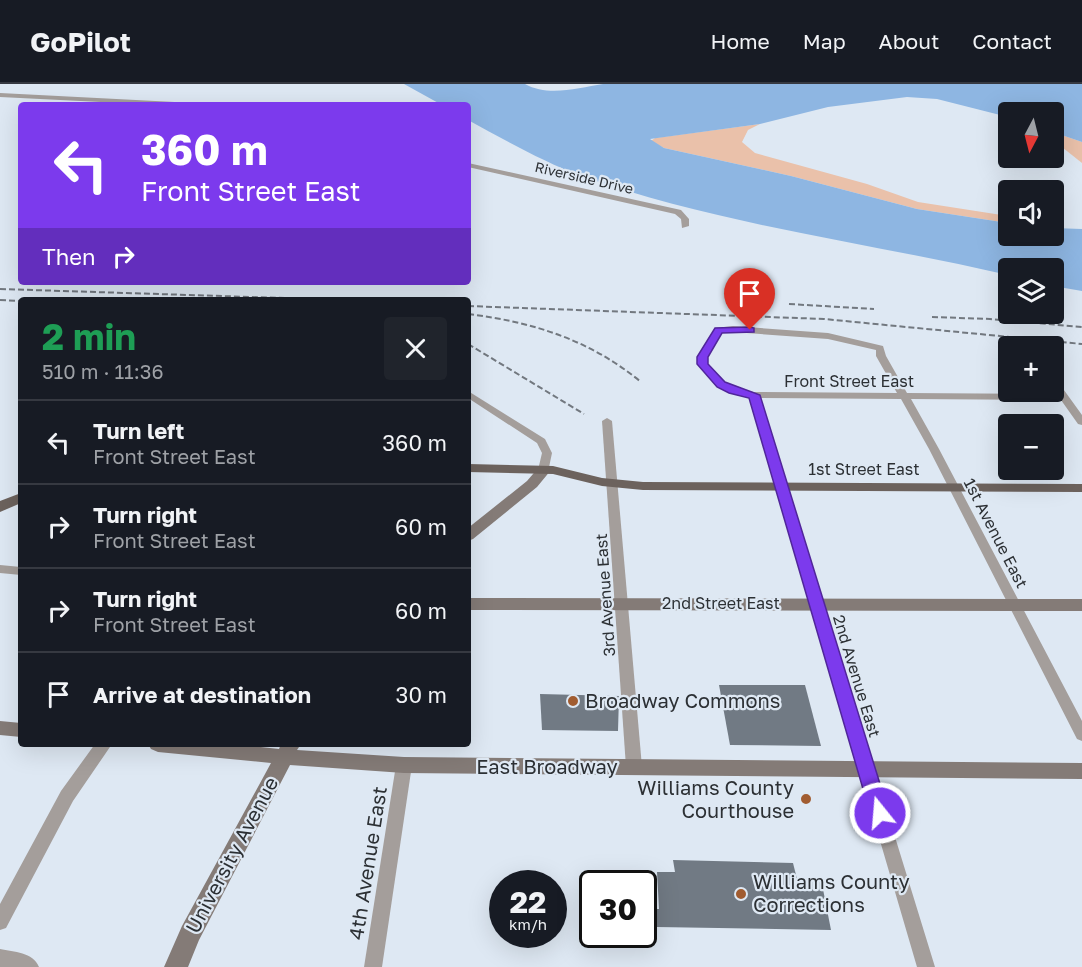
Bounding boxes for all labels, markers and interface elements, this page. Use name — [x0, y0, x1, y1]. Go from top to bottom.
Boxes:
text: GoPilot — [30, 25, 131, 58]
text: Home — [710, 28, 770, 54]
text: Map — [803, 28, 846, 54]
text: About — [879, 28, 939, 54]
text: Contact — [972, 28, 1052, 54]
north arrow — [998, 102, 1064, 168]
map controls — [998, 102, 1064, 480]
text: 360 m — [141, 124, 268, 174]
icon: left — [42, 126, 120, 204]
street label: Riverside Drive — [533, 158, 635, 197]
text: Front Street East — [141, 175, 361, 207]
button: sound — [998, 180, 1064, 246]
icon: right — [107, 240, 140, 273]
text: Then — [42, 243, 95, 270]
button: layers — [998, 258, 1064, 324]
pin — [724, 268, 775, 330]
icon: arrive — [733, 277, 766, 310]
text: 2 min — [42, 315, 136, 358]
button: close — [384, 317, 447, 380]
button: + — [998, 336, 1064, 402]
text: 510 m · 11:36 — [42, 359, 164, 383]
street label: Front Street East — [784, 371, 914, 391]
button: − — [998, 414, 1064, 480]
text: Turn left — [93, 417, 184, 444]
icon: left — [42, 426, 75, 459]
text: 360 m — [382, 429, 447, 456]
text: Front Street East — [93, 444, 256, 468]
street label: 1st Street East — [808, 459, 920, 479]
street label: 1st Avenue East — [960, 475, 1032, 591]
text: Turn right — [93, 501, 197, 528]
icon: right — [42, 510, 75, 543]
text: 60 m — [395, 513, 447, 540]
text: Front Street East — [93, 528, 256, 552]
street label: 3rd Avenue East — [591, 533, 619, 657]
text: Turn right — [93, 585, 197, 612]
street label: 2nd Street East — [662, 593, 780, 613]
icon: right — [42, 594, 75, 627]
text: 60 m — [395, 597, 447, 624]
text: Front Street East — [93, 612, 256, 636]
street label: 2nd Avenue East — [829, 612, 885, 740]
icon: arrive — [42, 678, 75, 711]
text: Arrive at destination — [93, 681, 311, 708]
text: 30 m — [396, 681, 447, 708]
place label: Broadway Commons — [585, 688, 780, 712]
marker: Broadway Commons — [566, 694, 580, 708]
street label: East Broadway — [476, 754, 618, 778]
street label: University Avenue — [180, 772, 282, 937]
place label: Williams County Courthouse — [637, 775, 794, 822]
position arrow — [848, 781, 912, 845]
street label: 4th Avenue East — [343, 784, 391, 941]
marker: Williams County Courthouse — [799, 792, 813, 806]
place label: Williams County Corrections — [753, 869, 910, 916]
speed limit sign: 30 — [579, 870, 657, 948]
text: 22 — [510, 884, 546, 920]
marker: Williams County Corrections — [734, 887, 748, 901]
text: km/h — [509, 915, 547, 933]

